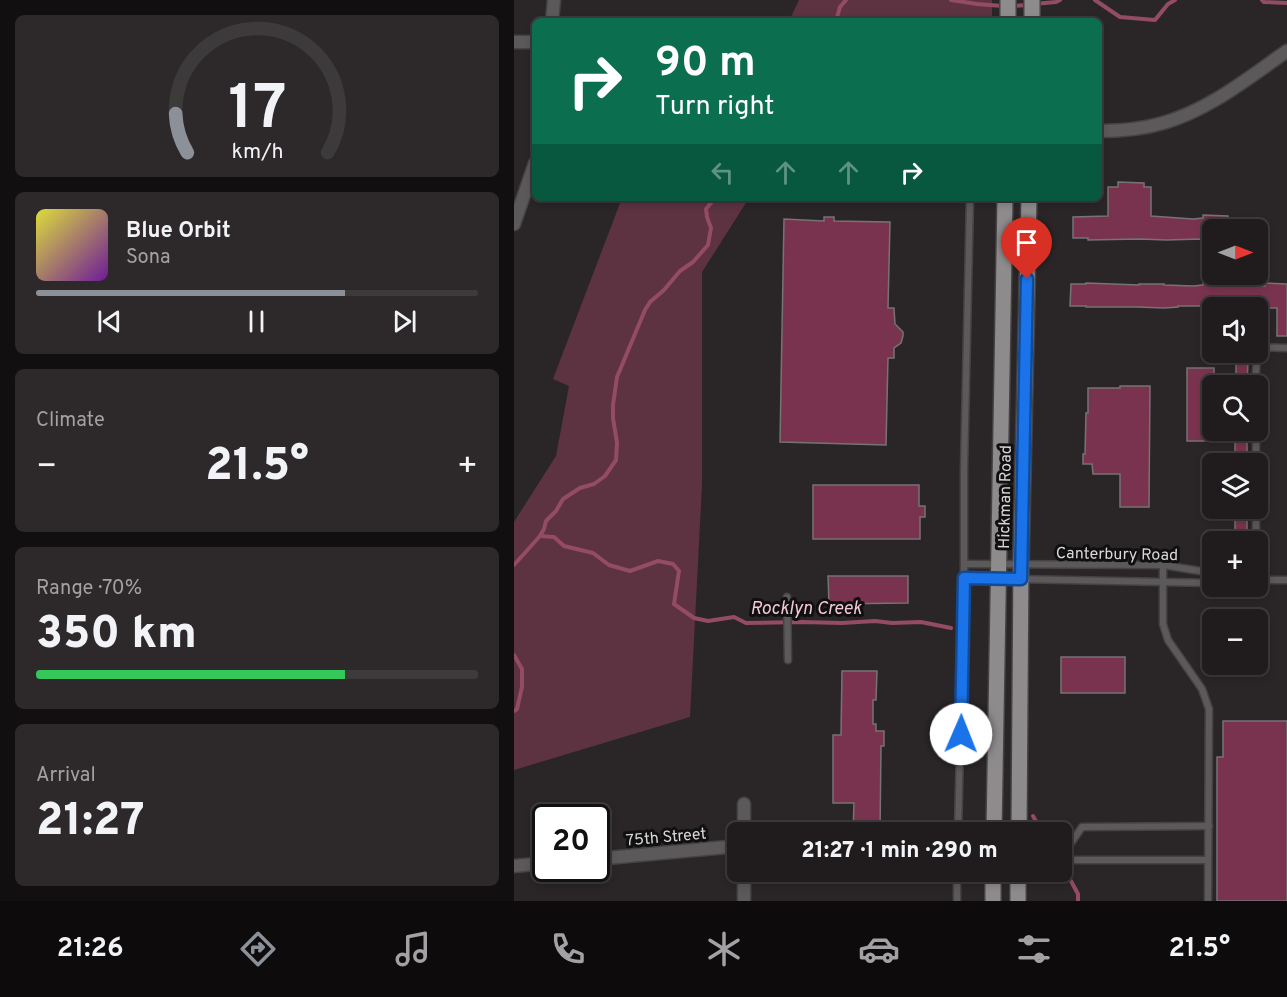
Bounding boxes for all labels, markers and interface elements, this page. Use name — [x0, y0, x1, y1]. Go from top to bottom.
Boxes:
text: 90 m — [655, 38, 756, 91]
icon: right — [556, 42, 634, 120]
text: 17 — [228, 72, 286, 151]
text: Turn right — [655, 90, 774, 124]
text: km/h — [231, 139, 283, 166]
icon: left — [706, 156, 739, 189]
icon: ahead — [769, 156, 802, 189]
icon: ahead — [832, 156, 865, 189]
icon: right — [895, 156, 928, 189]
pin — [1001, 217, 1052, 279]
text: Blue Orbit — [126, 218, 231, 245]
north arrow — [1202, 219, 1268, 285]
map controls — [1202, 219, 1268, 675]
icon: arrive — [1010, 226, 1043, 259]
text: Sona — [126, 245, 171, 271]
button: sound — [1202, 297, 1268, 363]
icon: previous — [93, 305, 126, 338]
icon: pause — [240, 305, 273, 338]
icon: next — [388, 305, 421, 338]
button: search — [1202, 375, 1268, 441]
text: Climate — [36, 408, 105, 434]
text: 21.5° — [205, 439, 309, 496]
street label: Hickman Road — [995, 445, 1017, 549]
text: − — [36, 447, 57, 489]
text: + — [457, 447, 478, 489]
button: layers — [1202, 453, 1268, 519]
button: + — [1202, 531, 1268, 597]
street label: Canterbury Road — [1056, 544, 1178, 566]
text: Range · 70% — [36, 576, 142, 602]
water label: Rocklyn Creek — [750, 598, 863, 621]
text: 350 km — [36, 607, 197, 664]
button: − — [1202, 609, 1268, 675]
position arrow — [929, 702, 993, 766]
text: Arrival — [36, 763, 96, 789]
text: 21:27 — [36, 794, 145, 851]
speed limit sign: 20 — [532, 804, 610, 882]
street label: 75th Street — [625, 825, 707, 851]
text: 21:27 · 1 min · 290 m — [801, 838, 998, 865]
icon: directions — [237, 928, 279, 970]
icon: music — [392, 928, 434, 970]
icon: phone — [547, 928, 589, 970]
icon: climate — [703, 928, 745, 970]
icon: car — [858, 928, 900, 970]
icon: filters — [1013, 928, 1055, 970]
text: 21:26 — [57, 932, 124, 966]
text: 21.5° — [1169, 932, 1230, 966]

